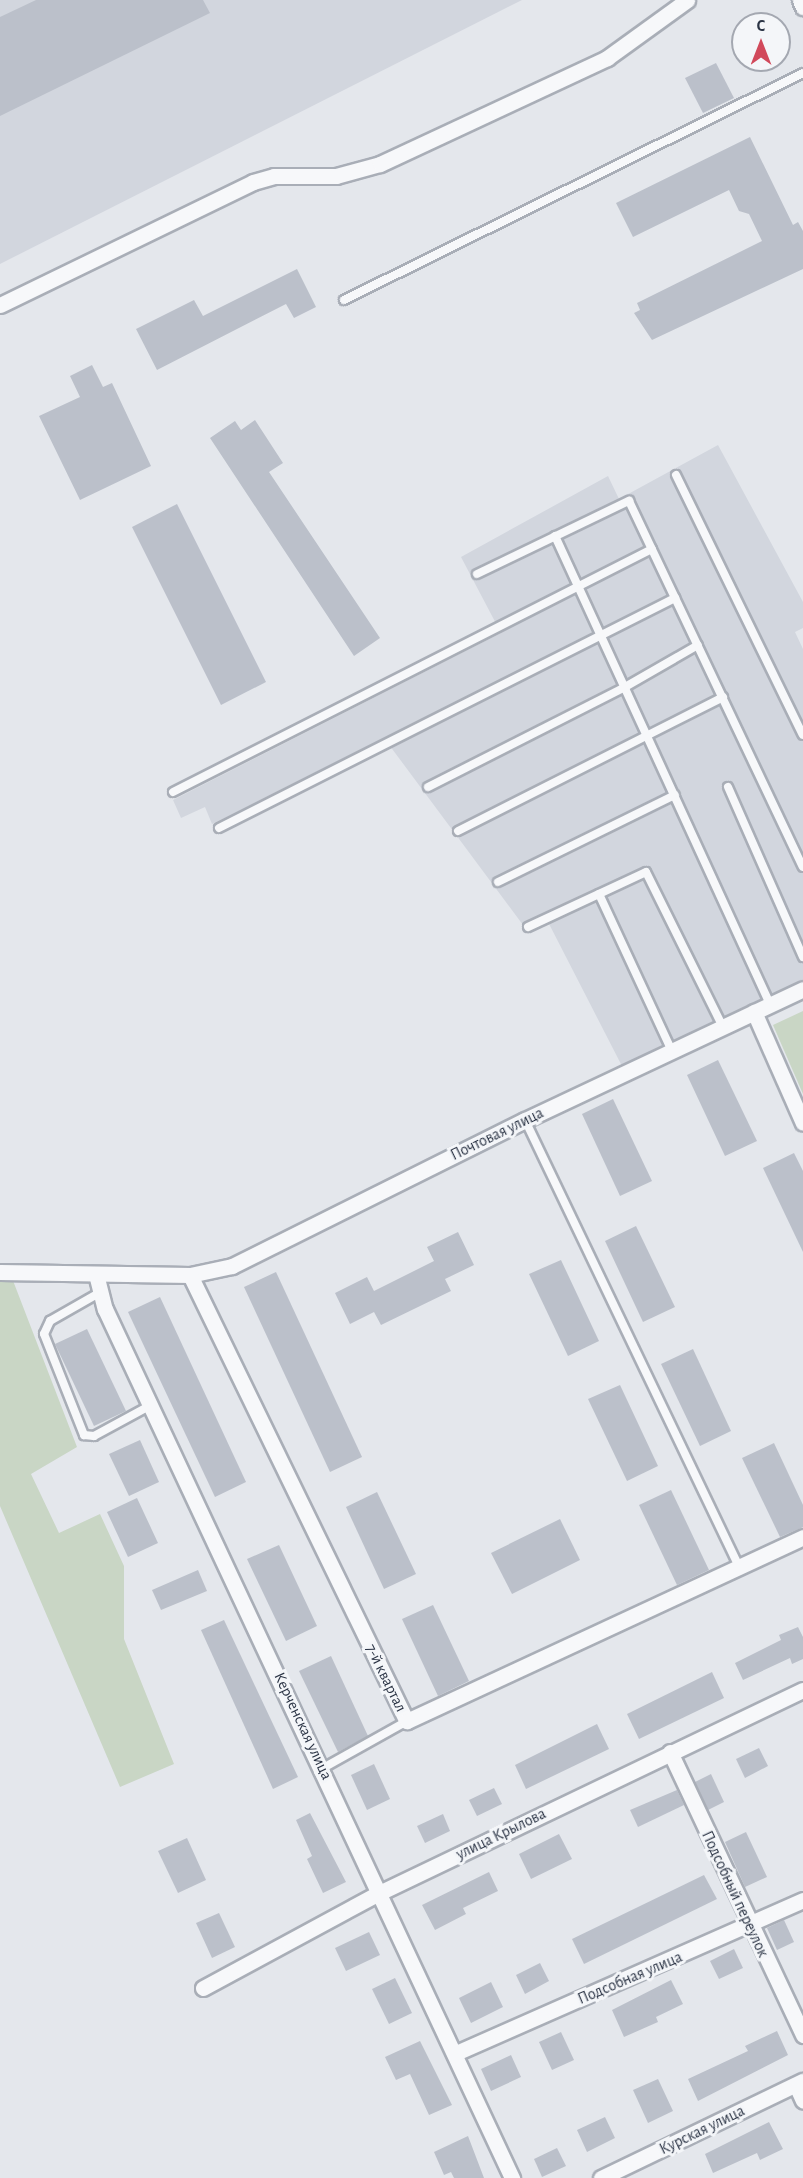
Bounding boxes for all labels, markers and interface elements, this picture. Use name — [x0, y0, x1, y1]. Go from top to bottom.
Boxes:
north arrow — [731, 12, 791, 72]
text: С — [757, 18, 765, 34]
street label: Почтовая улица — [447, 1103, 547, 1165]
street label: 7-й квартал — [361, 1641, 411, 1715]
street label: Керченская улица — [270, 1669, 336, 1783]
street label: улица Крылова — [453, 1804, 549, 1864]
street label: Подсобный переулок — [697, 1828, 773, 1960]
street label: Подсобная улица — [575, 1947, 685, 2009]
street label: Курская улица — [656, 2101, 748, 2159]

